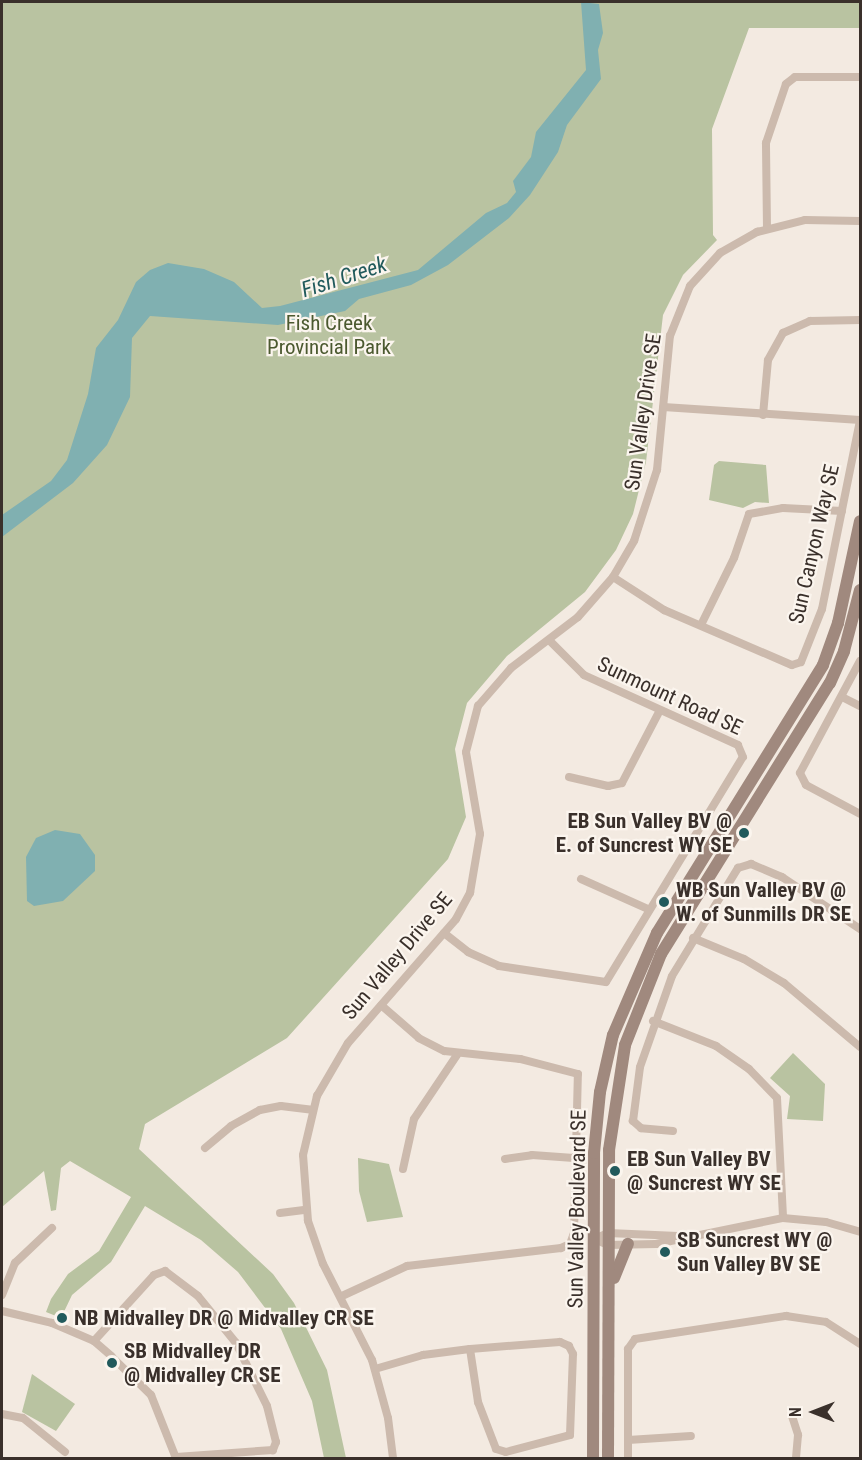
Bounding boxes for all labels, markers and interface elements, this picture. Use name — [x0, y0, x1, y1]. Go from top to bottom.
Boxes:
water label: Fish Creek — [298, 251, 390, 303]
park label: Fish Creek Provincial Park — [267, 310, 391, 360]
street label: Sun Valley Drive SE — [620, 332, 666, 492]
street label: Sun Canyon Way SE — [783, 462, 845, 626]
street label: Sunmount Road SE — [593, 651, 747, 741]
place label: EB Sun Valley BV @ E. of Suncrest WY SE — [556, 808, 732, 858]
marker: EB Sun Valley BV @ E. of Suncrest WY SE — [737, 826, 751, 840]
place label: WB Sun Valley BV @ W. of Sunmills DR SE — [676, 877, 851, 927]
street label: Sun Valley Drive SE — [336, 887, 458, 1025]
marker: WB Sun Valley BV @ W. of Sunmills DR SE — [657, 895, 671, 909]
street label: Sun Valley Boulevard SE — [563, 1109, 591, 1309]
place label: EB Sun Valley BV @ Suncrest WY SE — [627, 1146, 781, 1196]
marker: EB Sun Valley BV @ Suncrest WY SE — [608, 1164, 622, 1178]
place label: SB Suncrest WY @ Sun Valley BV SE — [677, 1227, 832, 1277]
marker: SB Suncrest WY @ Sun Valley BV SE — [658, 1245, 672, 1259]
place label: NB Midvalley DR @ Midvalley CR SE — [74, 1305, 374, 1331]
marker: NB Midvalley DR @ Midvalley CR SE — [55, 1311, 69, 1325]
place label: SB Midvalley DR @ Midvalley CR SE — [124, 1338, 280, 1388]
marker: SB Midvalley DR @ Midvalley CR SE — [105, 1356, 119, 1370]
north arrow — [784, 1382, 844, 1442]
text: N — [786, 1407, 805, 1417]

